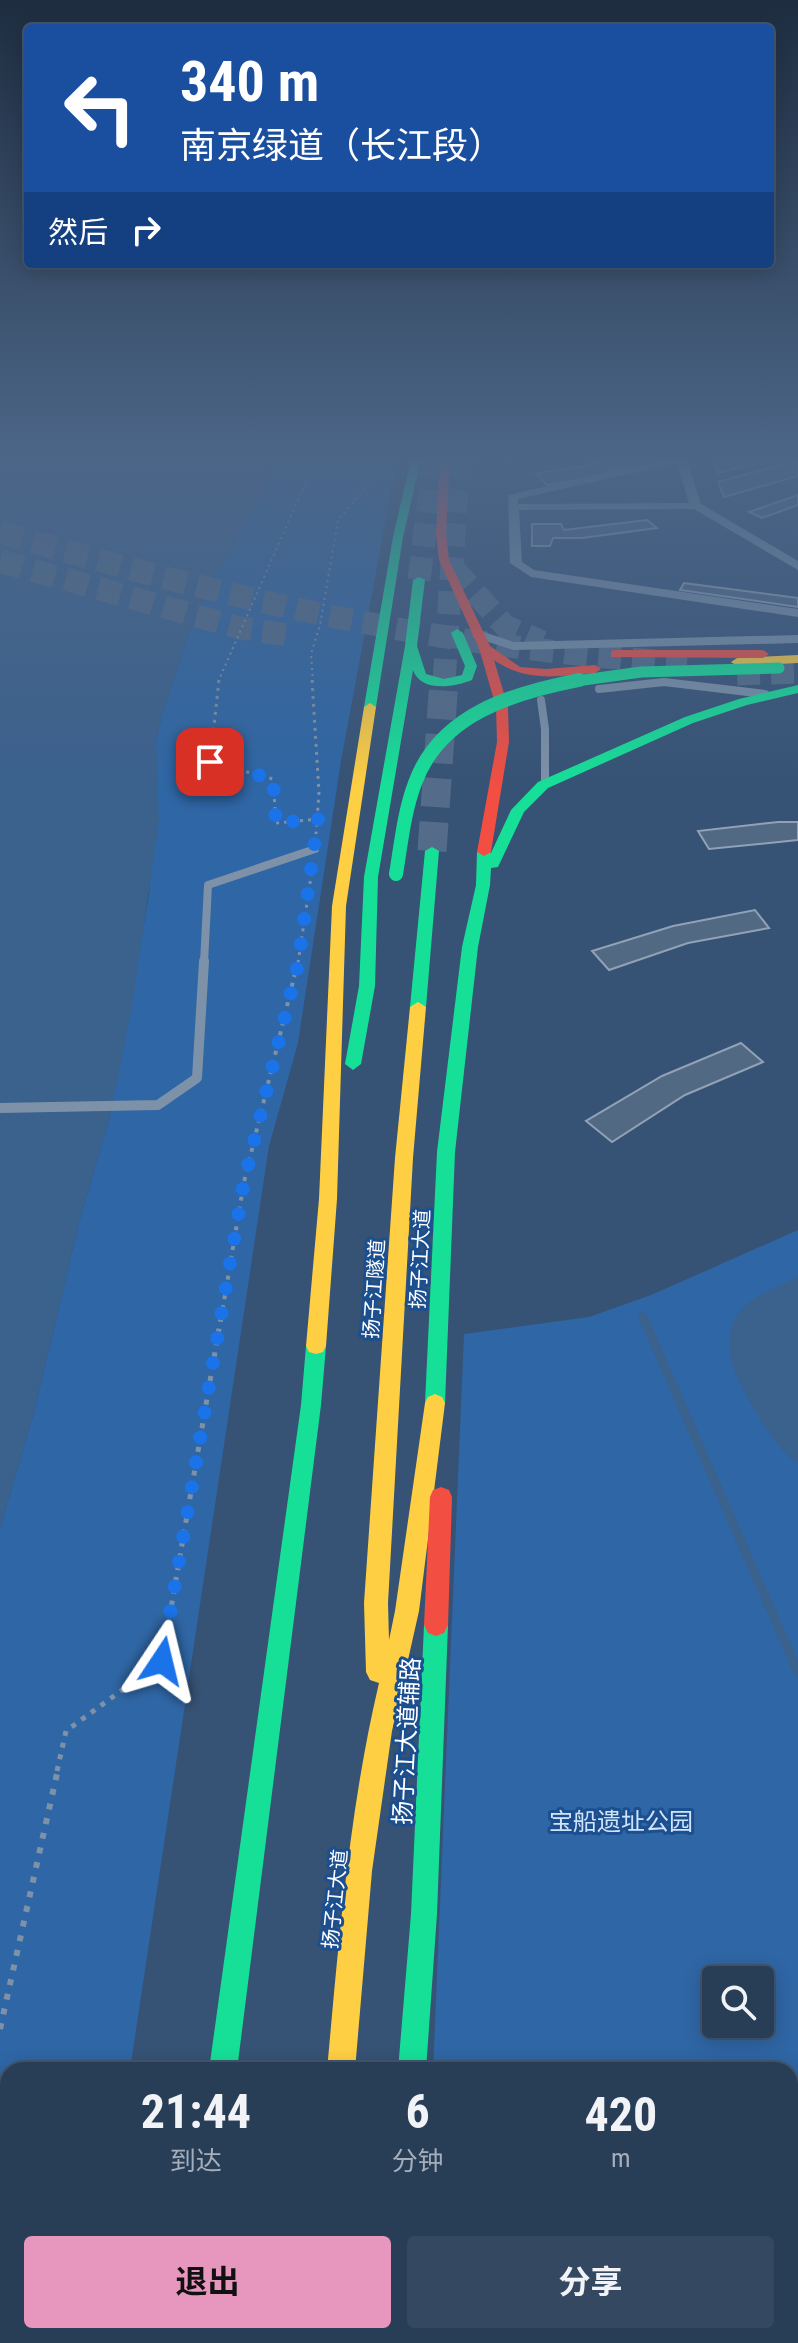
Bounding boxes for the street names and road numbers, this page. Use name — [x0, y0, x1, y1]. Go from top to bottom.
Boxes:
street label: 扬子江大道 — [405, 1208, 435, 1310]
street label: 扬子江隧道 — [359, 1238, 389, 1340]
street label: 扬子江大道辅路 — [389, 1656, 425, 1826]
street label: 扬子江大道 — [318, 1848, 352, 1950]

